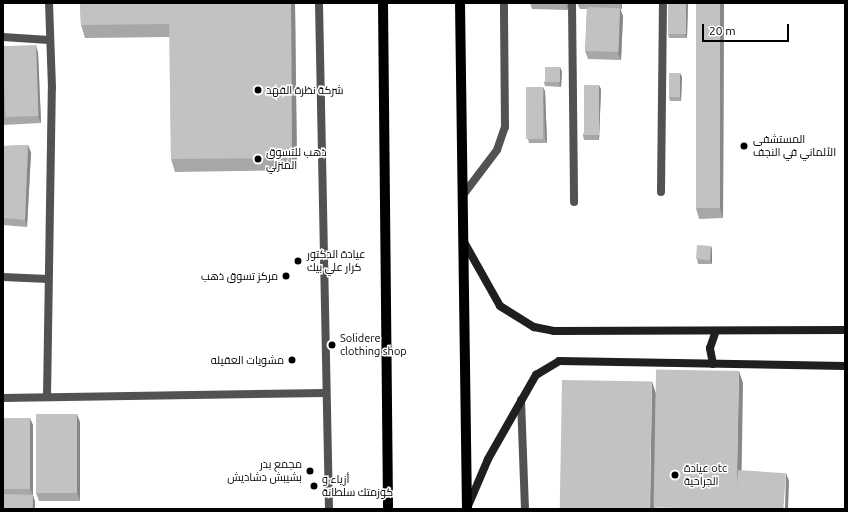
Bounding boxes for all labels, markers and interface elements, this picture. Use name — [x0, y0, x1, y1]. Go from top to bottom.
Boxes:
scale bar — [704, 16, 791, 42]
text: 20 m — [709, 24, 736, 37]
place label: شركة نظرة الفهد — [266, 83, 344, 97]
marker: شركة نظرة الفهد — [253, 85, 263, 95]
place label: المستشفى الألماني في النجف — [753, 133, 836, 159]
marker: المستشفى الألماني في النجف — [738, 140, 750, 152]
place label: ذهب للتسوق المنزلي — [266, 146, 327, 172]
marker: ذهب للتسوق المنزلي — [253, 154, 263, 164]
place label: عيادة الدكتور كرار علي بيك — [307, 248, 365, 274]
marker: عيادة الدكتور كرار علي بيك — [292, 255, 304, 267]
place label: مركز تسوق ذهب — [201, 269, 278, 283]
marker: مركز تسوق ذهب — [281, 271, 291, 281]
place label: Solidere clothing shop — [340, 332, 407, 358]
marker: Solidere clothing shop — [327, 340, 337, 350]
place label: مشويات العقيله — [211, 353, 284, 367]
marker: مشويات العقيله — [287, 355, 297, 365]
place label: مجمع بدر بشيبش دشاديش — [227, 458, 302, 484]
place label: عيادة otc الجراحية — [684, 462, 727, 488]
marker: مجمع بدر بشيبش دشاديش — [305, 466, 315, 476]
marker: عيادة otc الجراحية — [669, 469, 681, 481]
place label: أزياء و كوزمتك سلطانة — [322, 473, 393, 499]
marker: أزياء و كوزمتك سلطانة — [309, 481, 319, 491]

